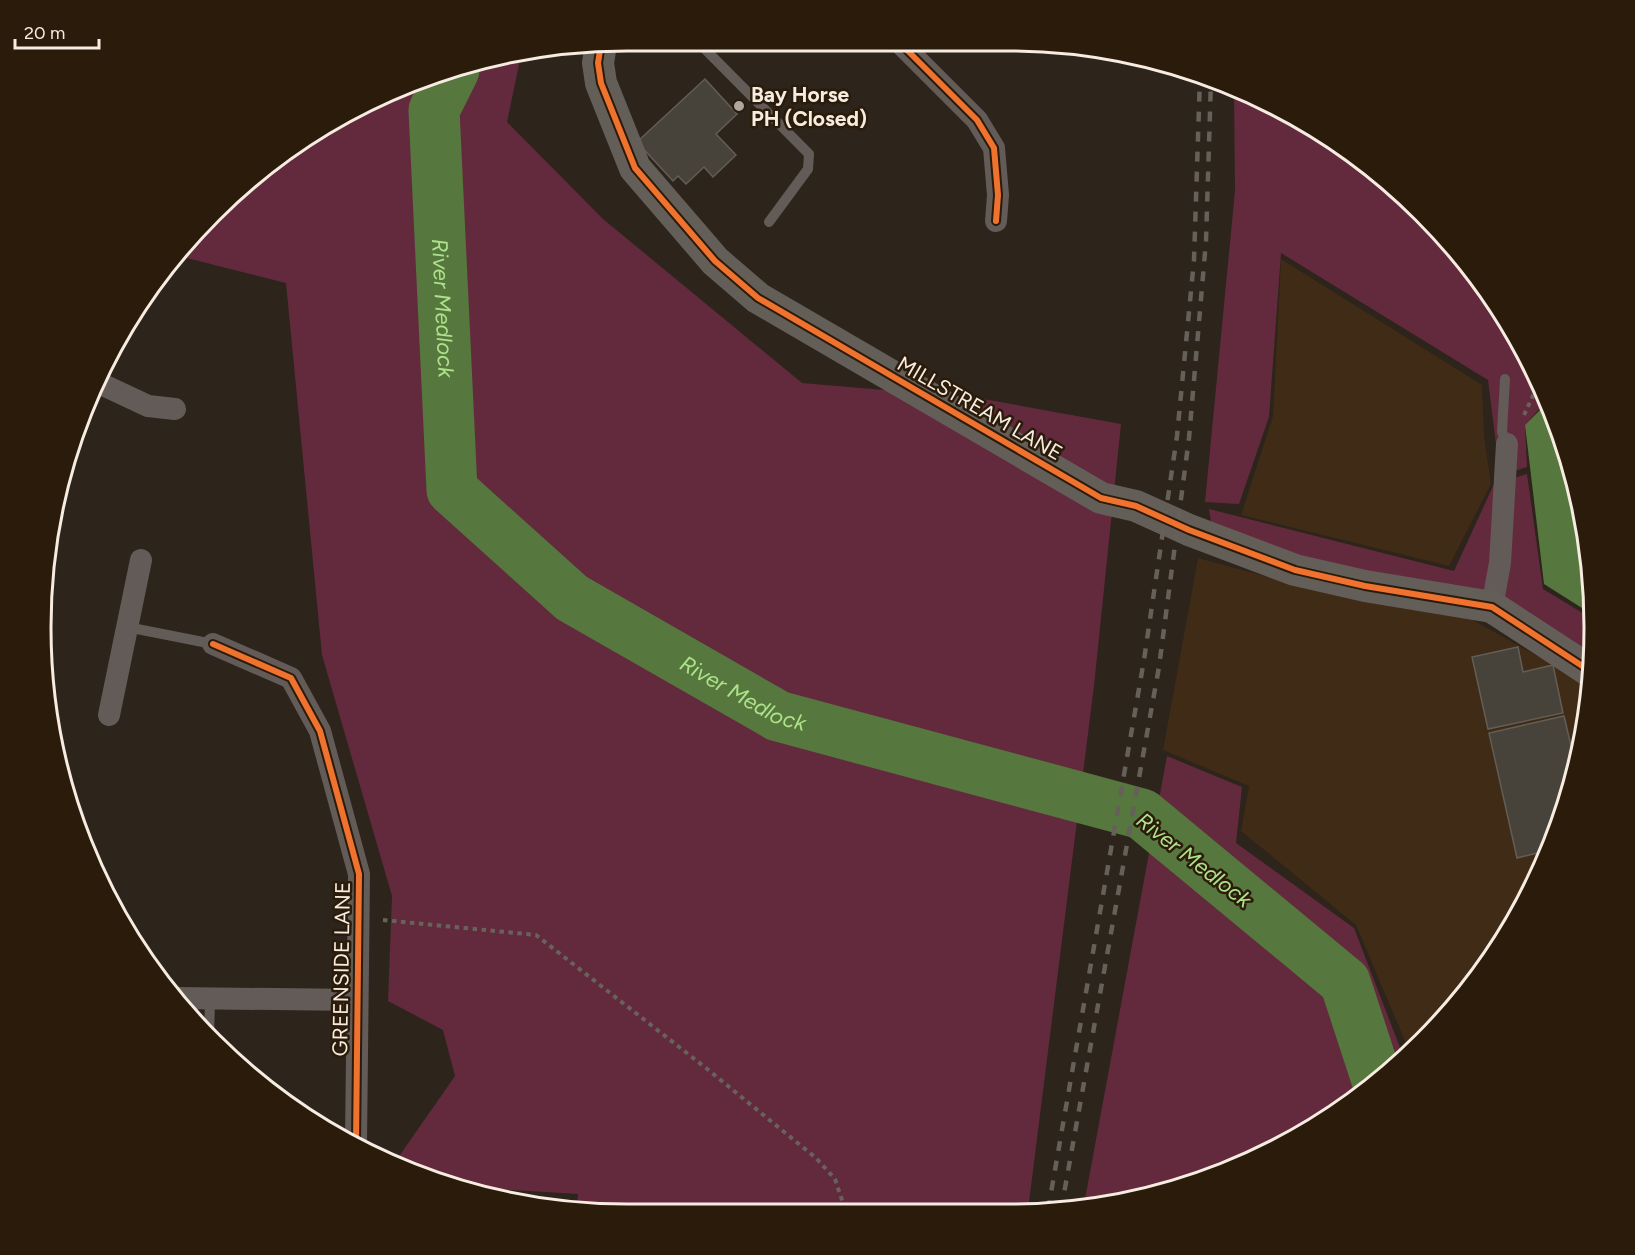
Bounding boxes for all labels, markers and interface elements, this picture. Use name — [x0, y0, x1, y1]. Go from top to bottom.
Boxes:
scale bar — [15, 12, 99, 50]
text: 20 m — [24, 22, 65, 44]
place label: Bay Horse PH (Closed) — [751, 82, 867, 131]
marker: Bay Horse PH (Closed) — [732, 99, 746, 113]
water label: River Medlock — [427, 238, 460, 379]
street label: MILLSTREAM LANE — [893, 351, 1067, 465]
water label: River Medlock — [675, 649, 810, 737]
water label: River Medlock — [1131, 807, 1258, 914]
street label: GREENSIDE LANE — [327, 881, 355, 1057]

